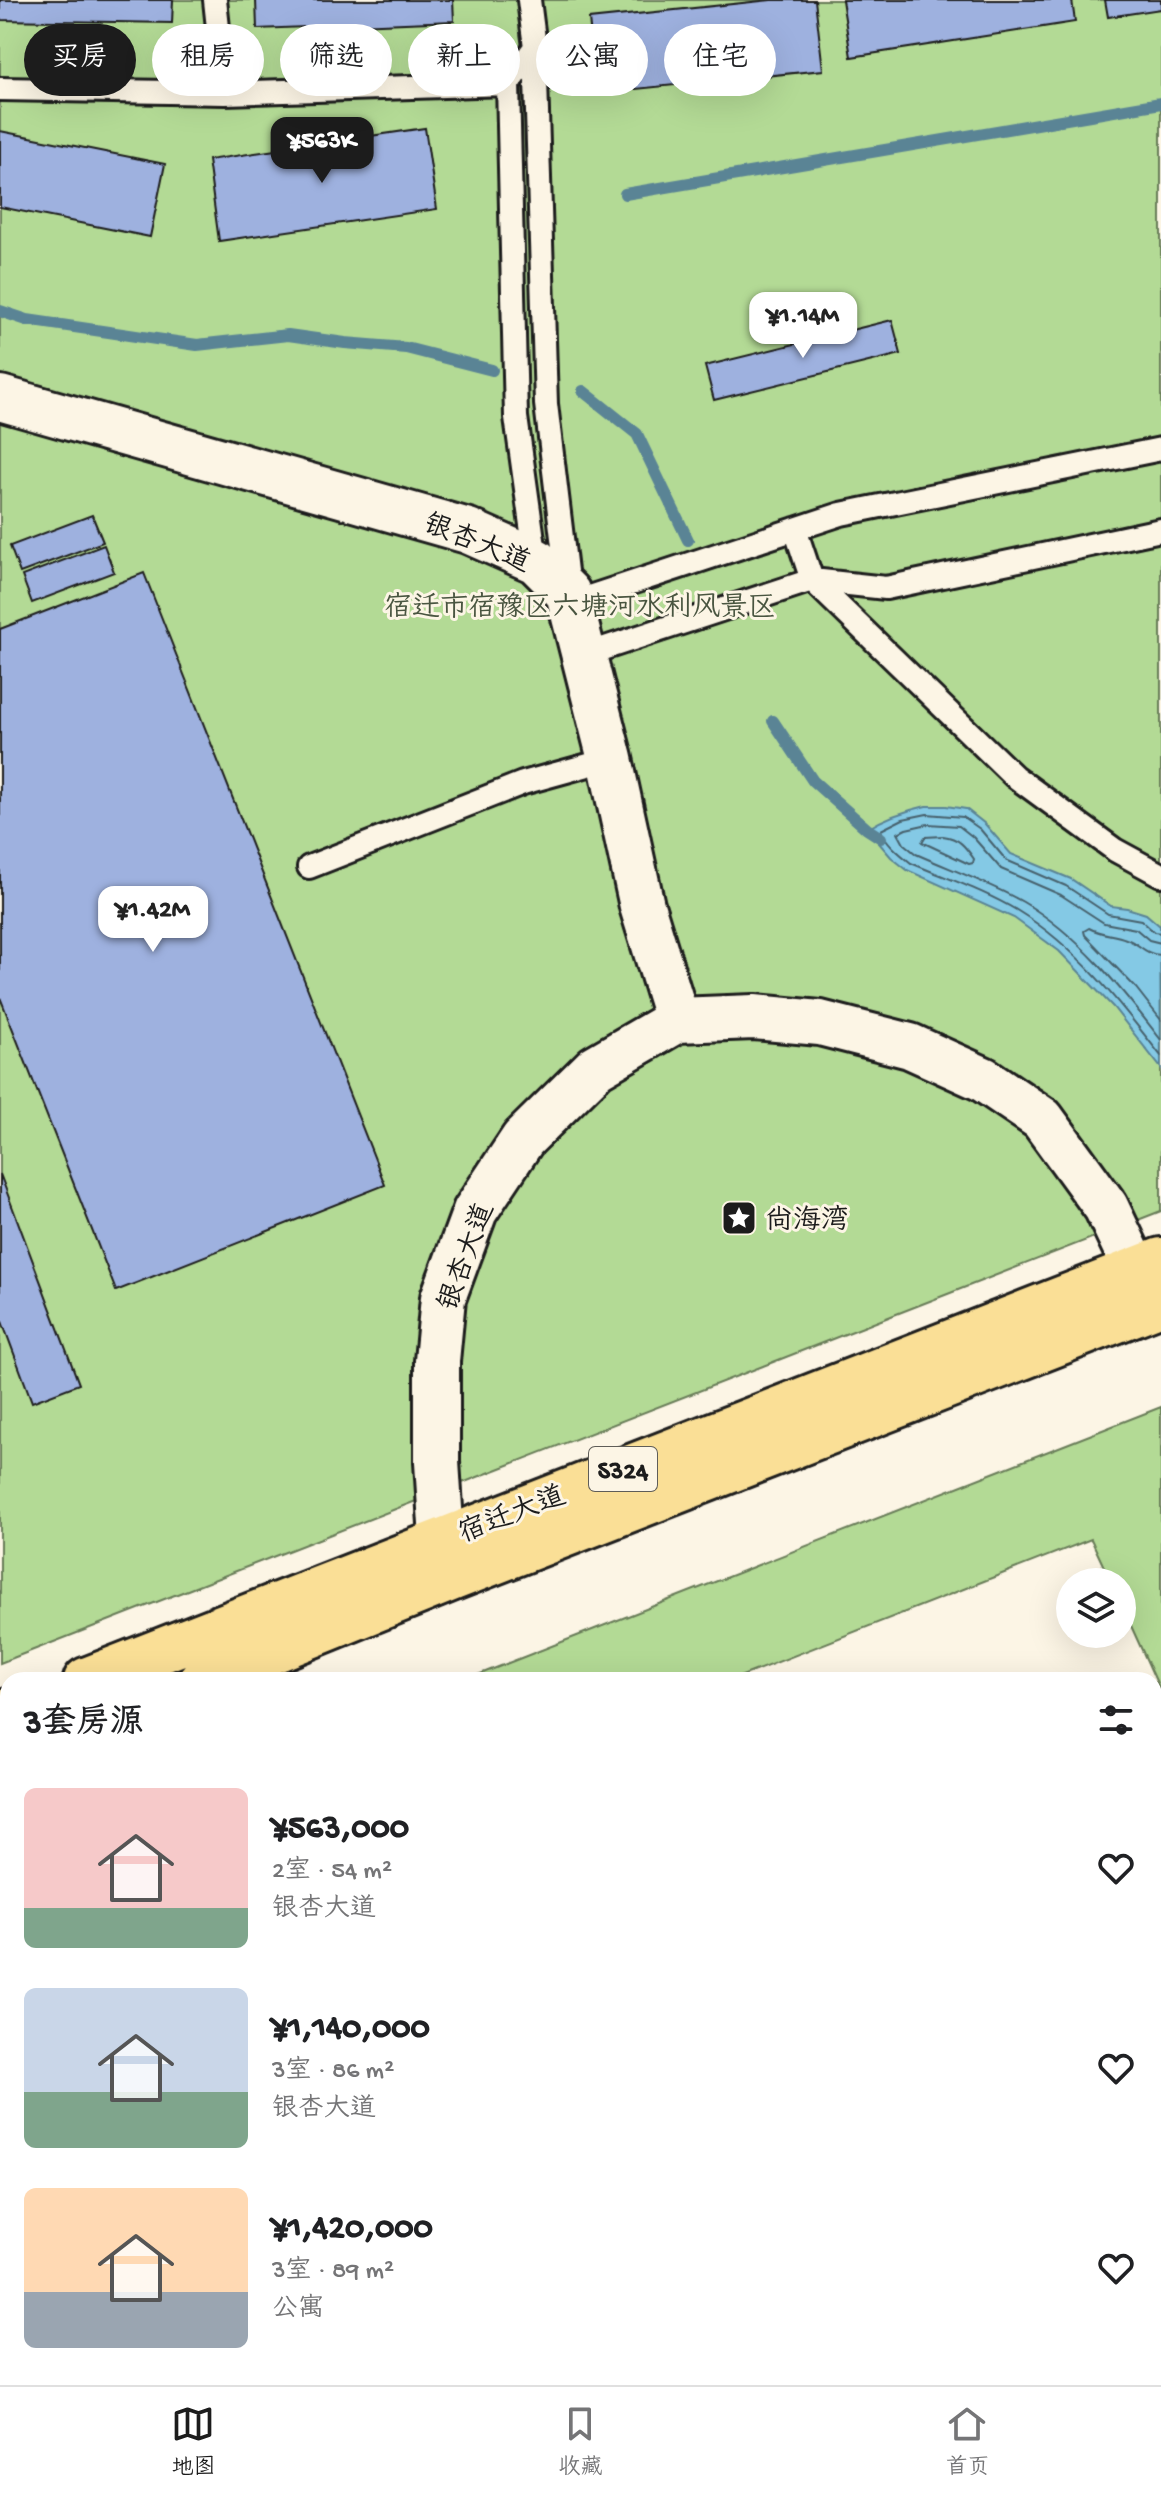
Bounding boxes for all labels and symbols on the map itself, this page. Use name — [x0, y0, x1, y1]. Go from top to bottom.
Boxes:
pin: ¥563K — [266, 117, 378, 185]
pin: ¥1.14M — [738, 292, 868, 360]
street label: 银杏大道 — [418, 507, 535, 581]
park label: 宿迁市宿豫区六塘河水利风景区 — [384, 591, 776, 626]
pin: ¥1.42M — [88, 886, 218, 954]
street label: 银杏大道 — [432, 1199, 503, 1316]
place icon: 尚海湾 — [720, 1199, 758, 1237]
place label: 尚海湾 — [765, 1204, 849, 1239]
road number: S324 — [589, 1447, 657, 1491]
street label: 宿迁大道 — [454, 1479, 571, 1552]

